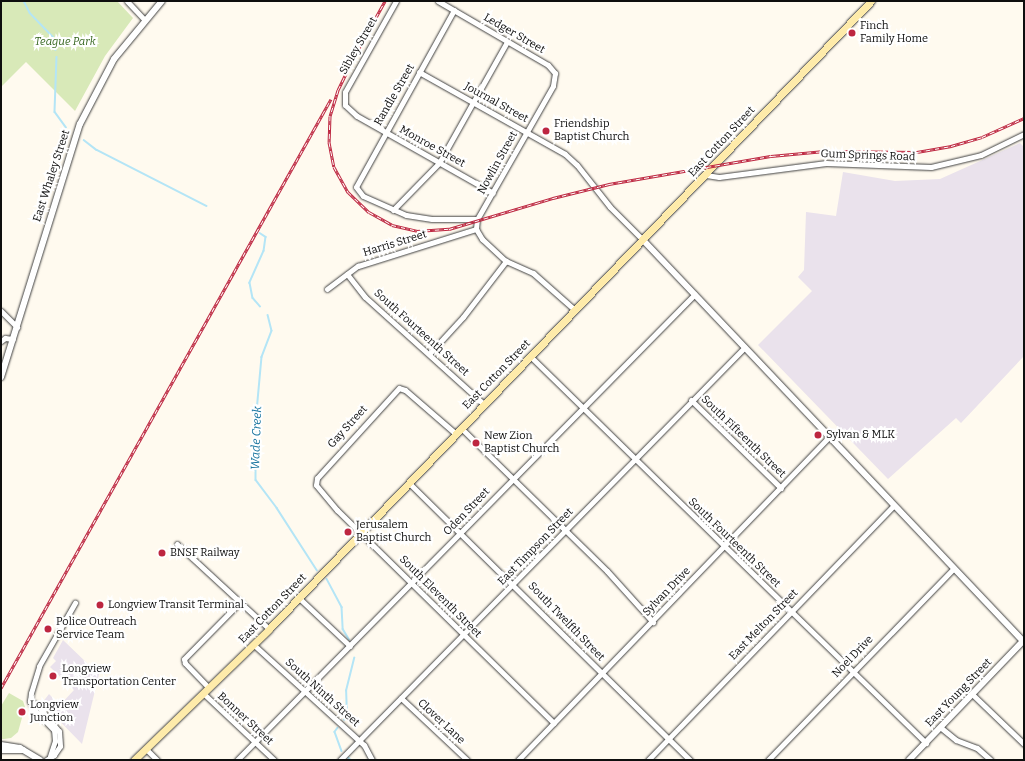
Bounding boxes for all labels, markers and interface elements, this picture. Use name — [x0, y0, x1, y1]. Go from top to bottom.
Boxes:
street label: Ledger Street — [481, 11, 547, 57]
street label: Sibley Street — [337, 15, 381, 77]
place label: Finch Family Home — [860, 20, 928, 46]
marker: Finch Family Home — [847, 28, 857, 38]
park label: Teague Park — [34, 35, 96, 49]
street label: Randle Street — [372, 62, 418, 128]
street label: Journal Street — [462, 80, 530, 126]
street label: East Cotton Street — [686, 104, 758, 180]
place label: Friendship Baptist Church — [554, 118, 629, 144]
street label: Monroe Street — [397, 124, 467, 170]
marker: Friendship Baptist Church — [541, 126, 551, 136]
street label: East Whaley Street — [31, 128, 73, 224]
street label: Nowlin Street — [475, 129, 521, 197]
street label: Gum Springs Road — [820, 148, 916, 164]
street label: Harris Street — [362, 228, 428, 260]
street label: South Fourteenth Street — [371, 287, 471, 379]
street label: East Cotton Street — [460, 337, 534, 413]
street label: South Fifteenth Street — [698, 393, 788, 481]
street label: Gay Street — [325, 403, 371, 451]
water label: Wade Creek — [249, 406, 265, 470]
place label: Sylvan & MLK — [826, 428, 895, 442]
place label: New Zion Baptist Church — [484, 430, 559, 456]
marker: Sylvan & MLK — [813, 430, 823, 440]
marker: New Zion Baptist Church — [471, 438, 481, 448]
street label: Oden Street — [441, 486, 493, 538]
street label: South Fourteenth Street — [685, 496, 783, 590]
street label: East Timpson Street — [496, 506, 576, 588]
place label: Jerusalem Baptist Church — [356, 519, 431, 545]
marker: Jerusalem Baptist Church — [343, 527, 353, 537]
place label: BNSF Railway — [170, 546, 240, 560]
marker: BNSF Railway — [157, 548, 167, 558]
street label: South Eleventh Street — [396, 553, 484, 641]
street label: Sylvan Drive — [640, 565, 694, 619]
street label: East Cotton Street — [236, 571, 310, 647]
street label: South Twelfth Street — [525, 580, 607, 664]
street label: East Melton Street — [727, 587, 801, 663]
place label: Longview Transit Terminal — [108, 598, 244, 612]
marker: Longview Transit Terminal — [95, 600, 105, 610]
place label: Police Outreach Service Team — [56, 616, 137, 642]
marker: Police Outreach Service Team — [43, 624, 53, 634]
street label: Noel Drive — [830, 633, 876, 681]
street label: South Ninth Street — [282, 656, 362, 730]
street label: East Young Street — [923, 656, 995, 730]
place label: Longview Transportation Center — [62, 663, 176, 689]
marker: Longview Transportation Center — [47, 670, 59, 682]
street label: Bonner Street — [214, 690, 276, 748]
street label: Clover Lane — [415, 697, 467, 747]
place label: Longview Junction — [30, 699, 79, 725]
marker: Longview Junction — [17, 707, 27, 717]

